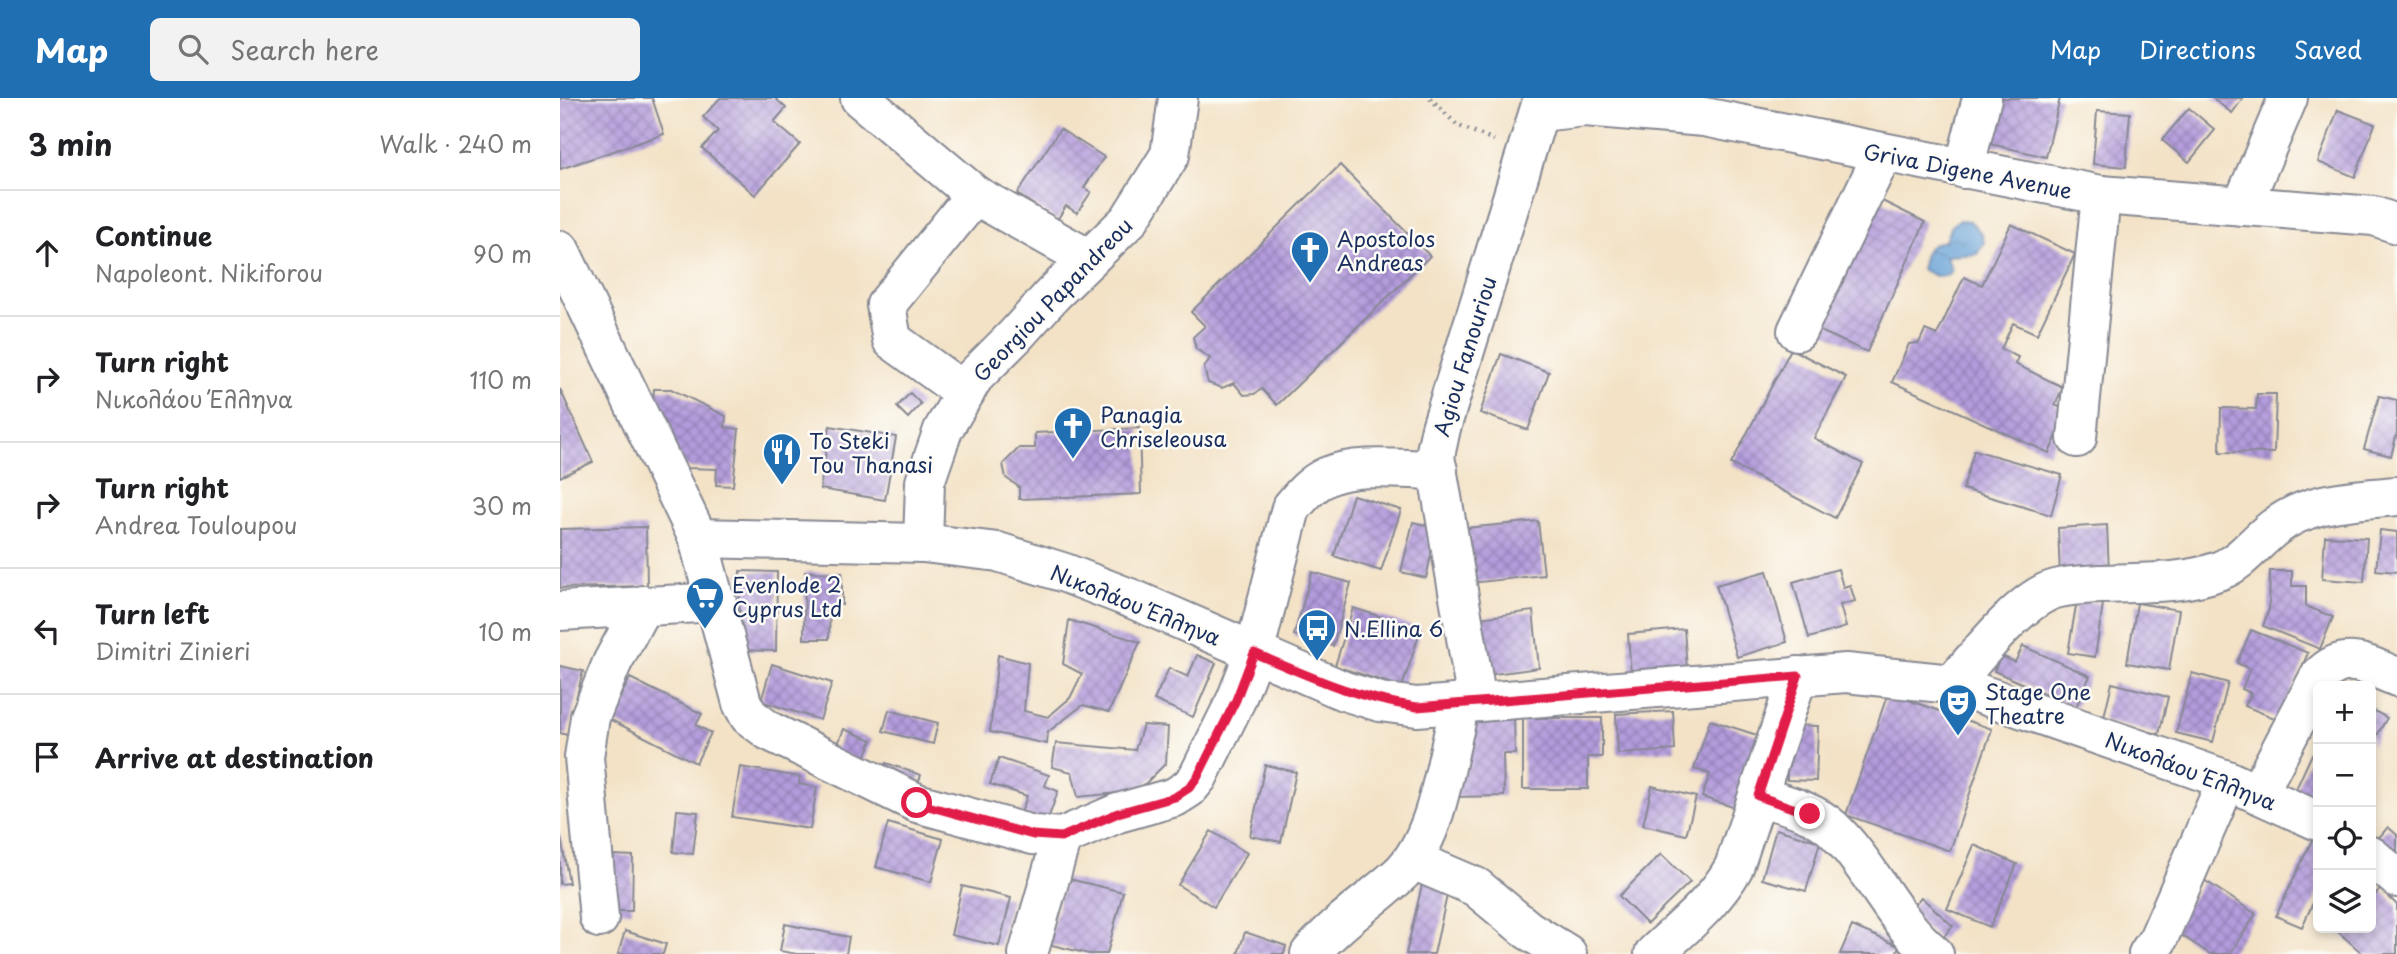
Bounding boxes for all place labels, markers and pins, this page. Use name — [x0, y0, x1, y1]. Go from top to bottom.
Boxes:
place label: Apostolos Andreas — [1337, 222, 1435, 278]
church icon: Apostolos Andreas — [1289, 229, 1331, 284]
place label: Panagia Chriseleousa — [1100, 398, 1227, 454]
church icon: Panagia Chriseleousa — [1052, 405, 1094, 460]
place label: To Steki Tou Thanasi — [809, 424, 933, 480]
restaurant icon: To Steki Tou Thanasi — [761, 431, 803, 486]
place label: Evenlode 2 Cyprus Ltd — [732, 568, 842, 624]
supermarket icon: Evenlode 2 Cyprus Ltd — [684, 575, 726, 630]
bus stop icon: N.Ellina 6 — [1296, 607, 1338, 662]
place label: N.Ellina 6 — [1344, 612, 1443, 644]
place label: Stage One Theatre — [1985, 675, 2091, 731]
theatre icon: Stage One Theatre — [1937, 682, 1979, 737]

